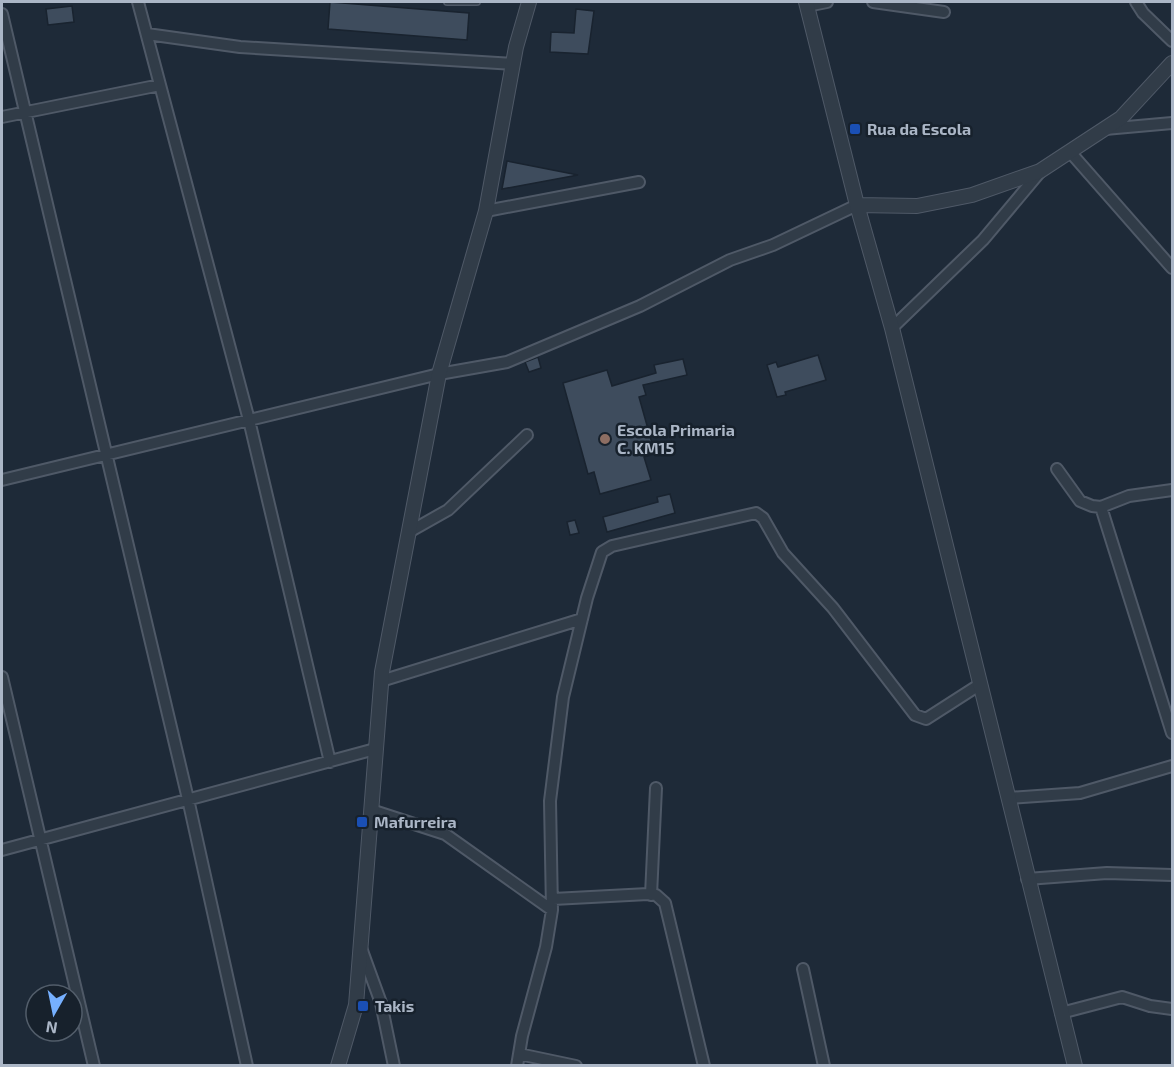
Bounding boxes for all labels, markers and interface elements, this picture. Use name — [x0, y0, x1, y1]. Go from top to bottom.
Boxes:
place label: Rua da Escola — [867, 119, 971, 138]
marker: Rua da Escola — [848, 122, 862, 136]
place label: Escola Primaria C. KM15 — [617, 420, 735, 457]
marker: Escola Primaria C. KM15 — [598, 432, 612, 446]
place label: Mafurreira — [374, 812, 457, 831]
marker: Mafurreira — [355, 815, 369, 829]
north arrow — [24, 983, 84, 1043]
place label: Takis — [375, 996, 414, 1015]
marker: Takis — [356, 999, 370, 1013]
text: N — [44, 1018, 59, 1039]

